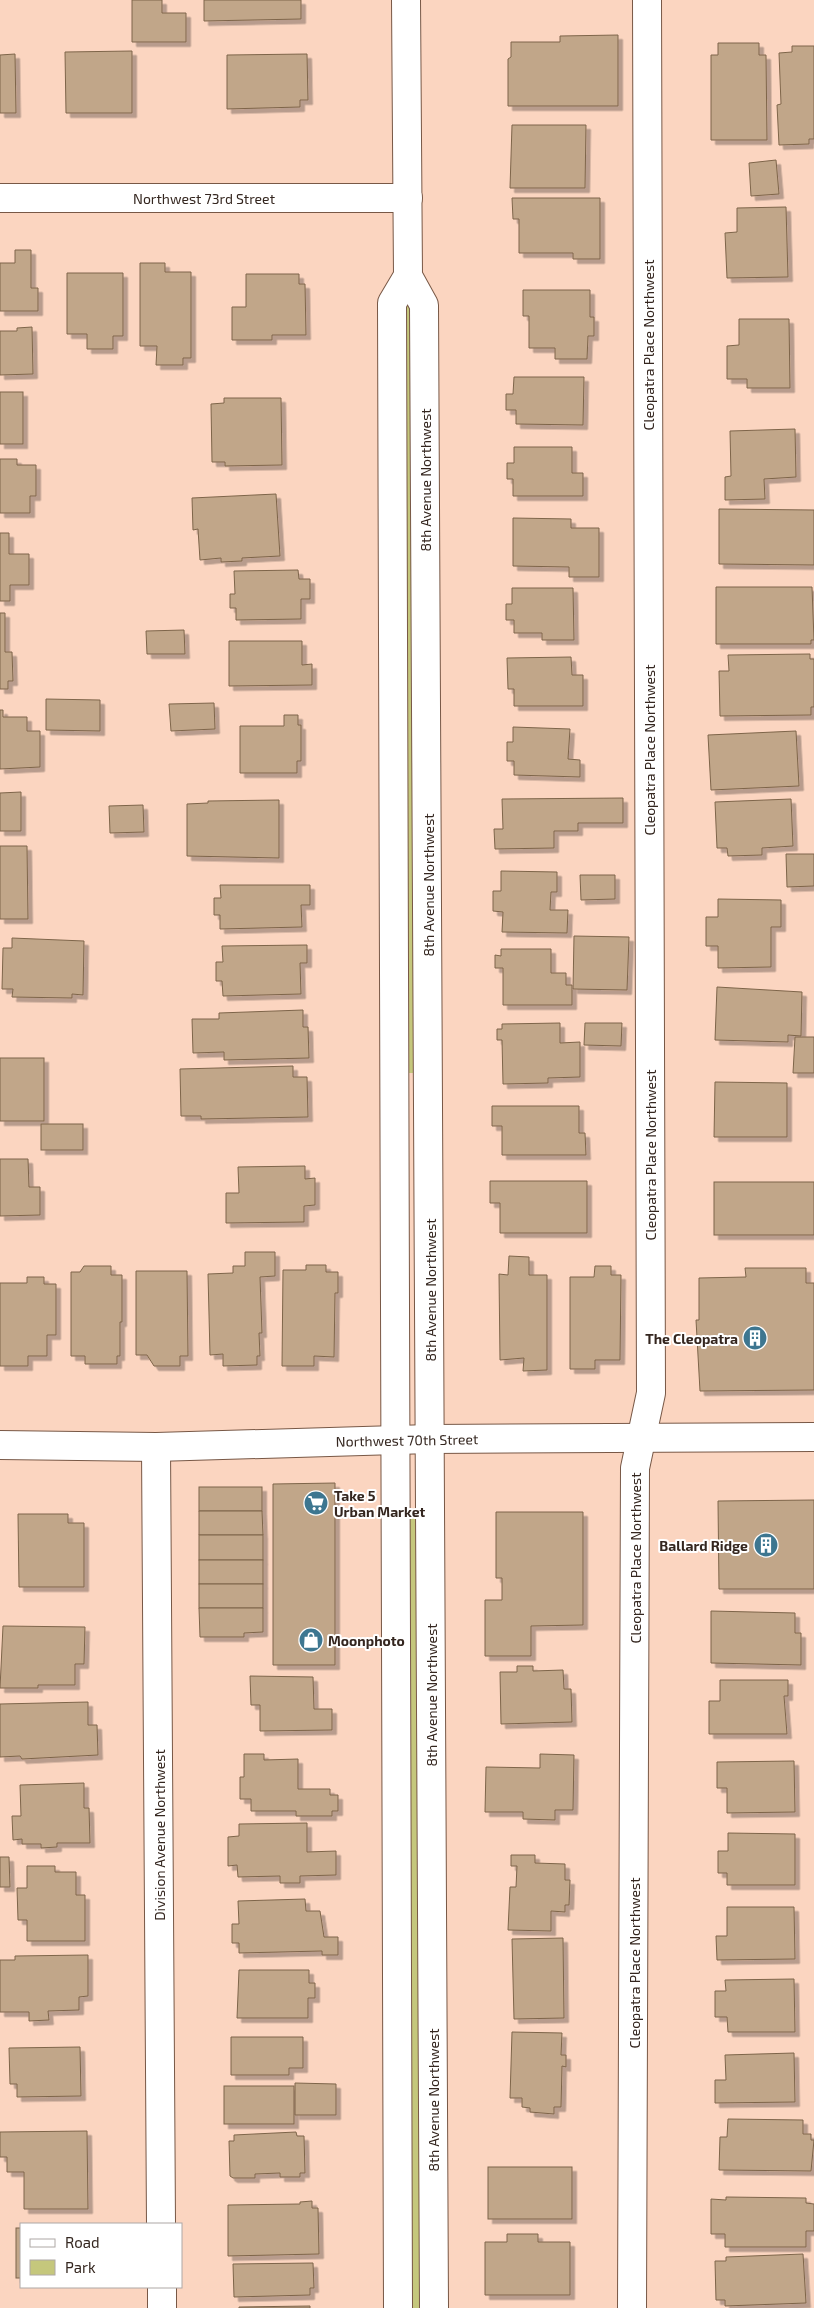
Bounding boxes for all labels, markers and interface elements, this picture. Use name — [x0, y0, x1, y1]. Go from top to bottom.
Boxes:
street label: Northwest 73rd Street — [133, 190, 275, 207]
street label: Cleopatra Place Northwest — [640, 259, 657, 431]
street label: 8th Avenue Northwest — [417, 408, 434, 552]
street label: Cleopatra Place Northwest — [641, 664, 658, 836]
street label: 8th Avenue Northwest — [420, 813, 437, 957]
street label: Cleopatra Place Northwest — [642, 1069, 659, 1241]
street label: 8th Avenue Northwest — [422, 1218, 439, 1362]
building icon: The Cleopatra — [742, 1325, 768, 1351]
place label: The Cleopatra — [645, 1330, 738, 1347]
street label: Northwest 70th Street — [336, 1430, 478, 1450]
street label: Cleopatra Place Northwest — [627, 1472, 644, 1644]
place label: Take 5 Urban Market — [334, 1487, 426, 1520]
supermarket icon: Take 5 Urban Market — [303, 1490, 329, 1516]
building icon: Ballard Ridge — [753, 1532, 779, 1558]
place label: Ballard Ridge — [659, 1537, 748, 1554]
street label: 8th Avenue Northwest — [423, 1623, 440, 1767]
shop icon: Moonphoto — [298, 1627, 324, 1653]
place label: Moonphoto — [328, 1632, 405, 1649]
street label: Division Avenue Northwest — [151, 1749, 168, 1921]
street label: Cleopatra Place Northwest — [626, 1877, 643, 2049]
street label: 8th Avenue Northwest — [425, 2028, 442, 2172]
legend — [20, 2223, 182, 2288]
text: Road — [65, 2233, 100, 2251]
text: Park — [65, 2258, 96, 2276]

